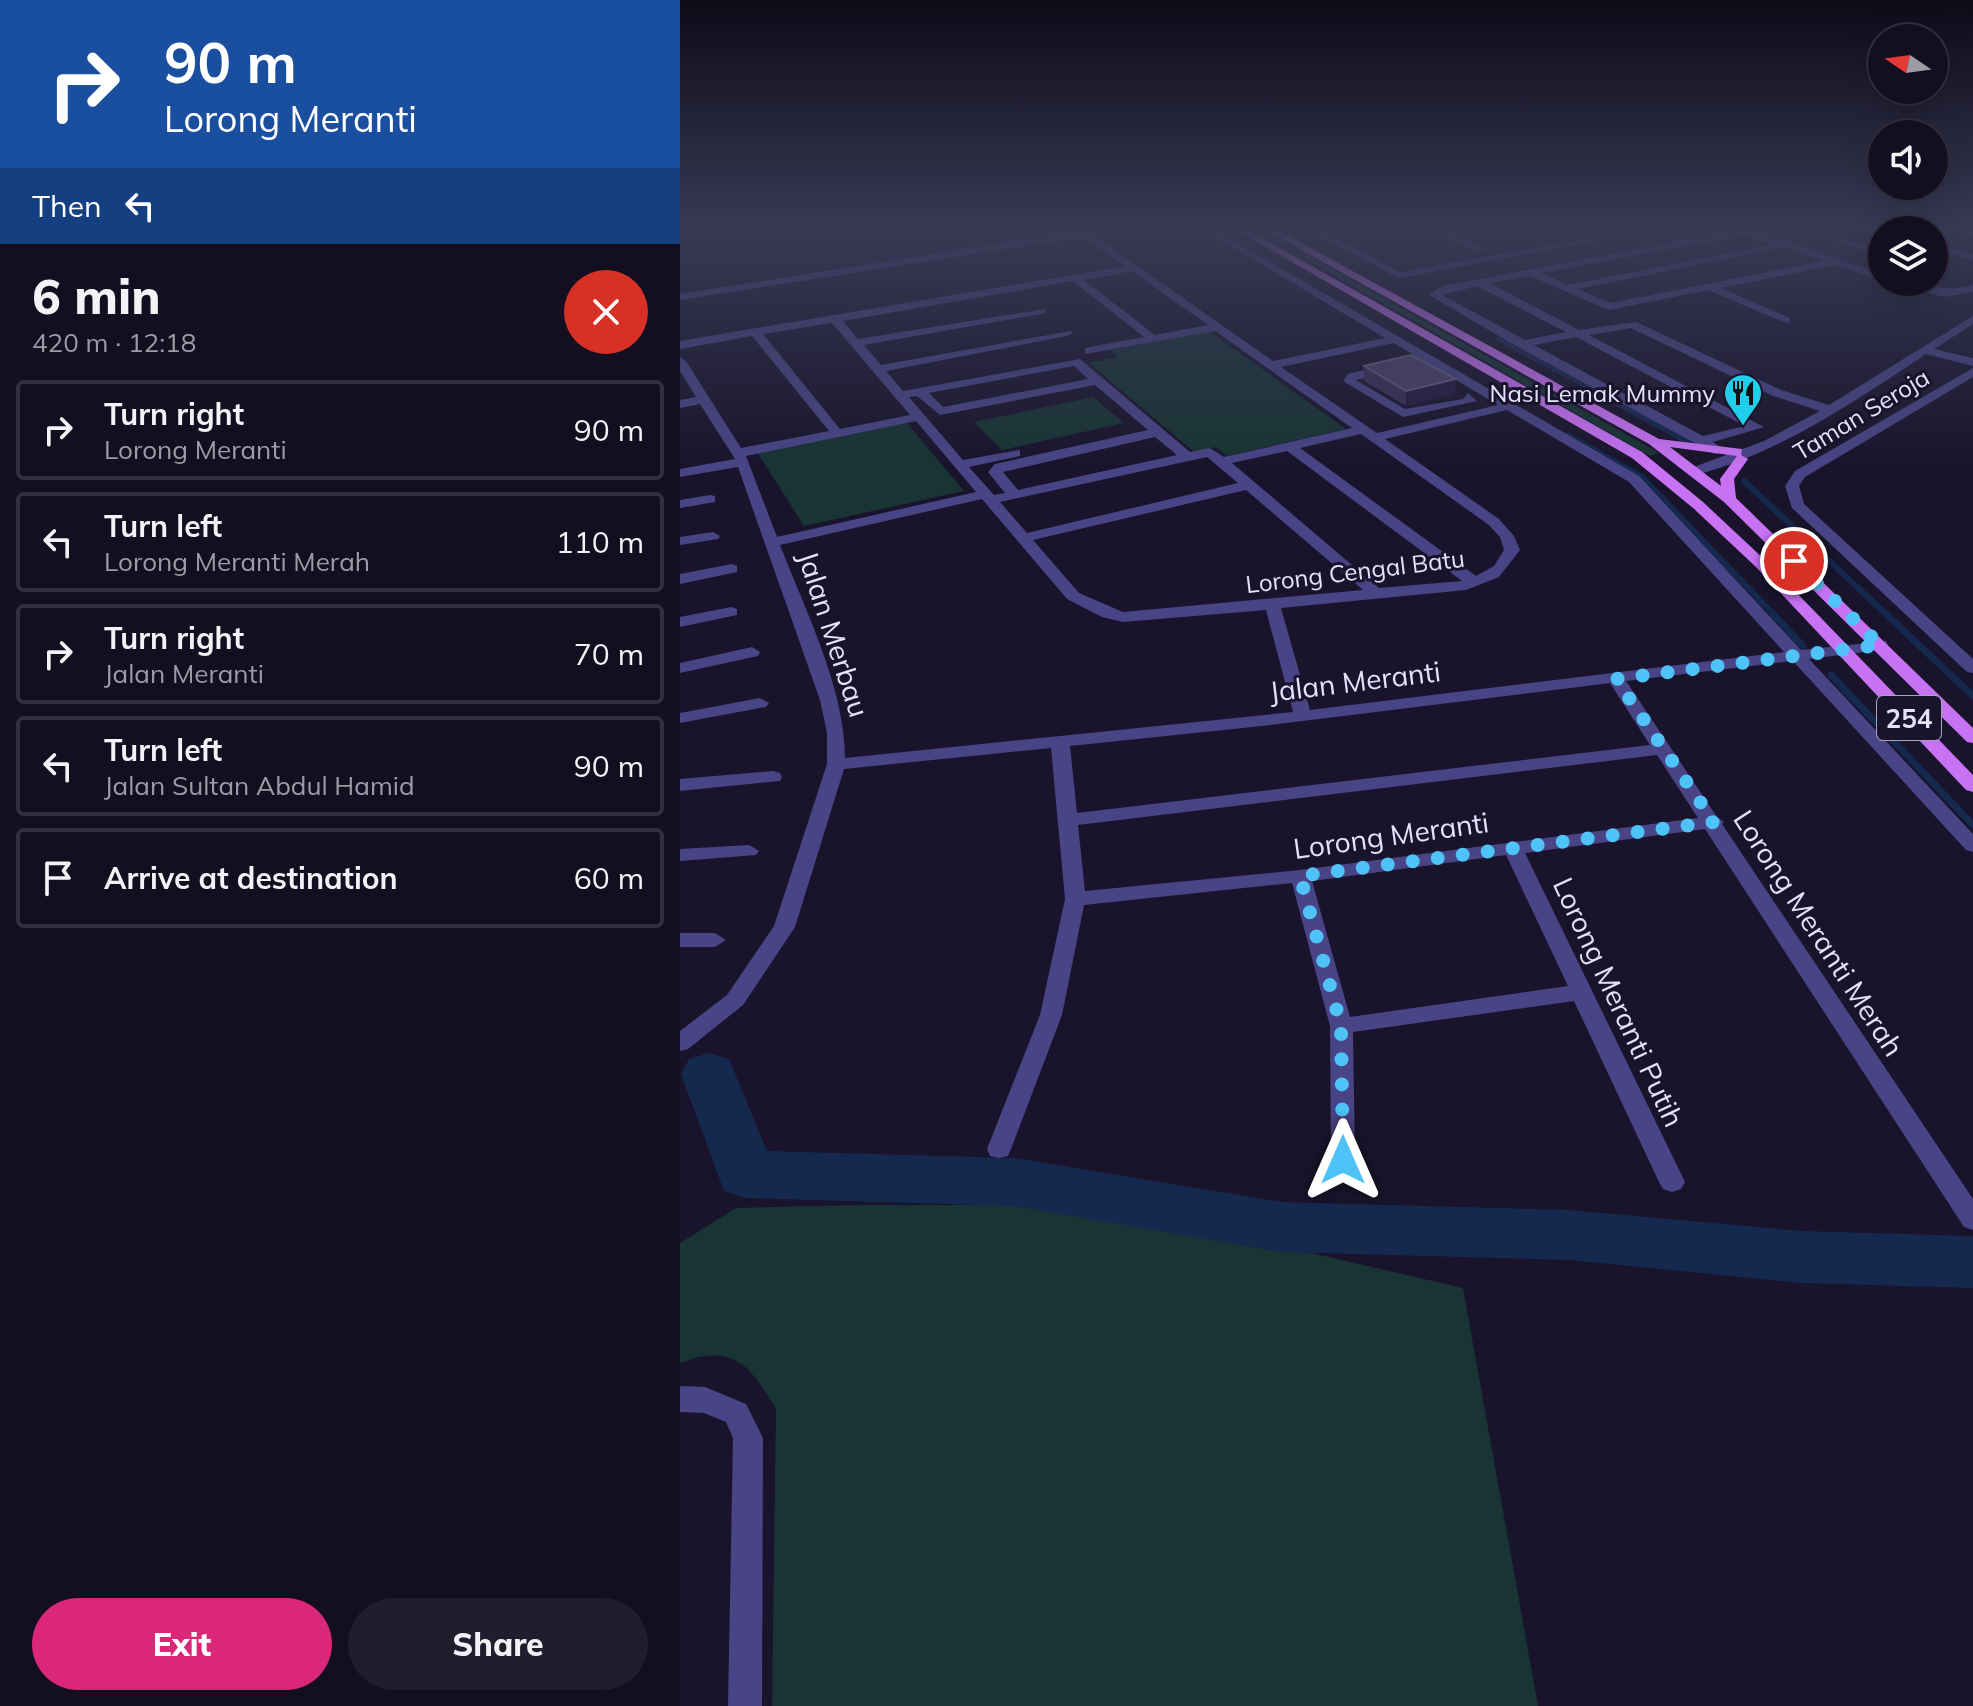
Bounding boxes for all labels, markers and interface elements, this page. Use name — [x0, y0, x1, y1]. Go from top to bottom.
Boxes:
north arrow — [1868, 24, 1948, 104]
map controls — [1868, 24, 1948, 296]
text: 90 m — [164, 27, 297, 97]
icon: right — [32, 32, 136, 136]
text: Lorong Meranti — [164, 96, 417, 141]
button: sound — [1868, 120, 1948, 200]
icon: left — [118, 184, 162, 228]
text: Then — [32, 187, 102, 225]
button: layers — [1868, 216, 1948, 296]
text: 6 min — [32, 266, 161, 326]
button: close — [564, 270, 648, 354]
text: 420 m · 12:18 — [32, 326, 196, 359]
street label: Taman Seroja — [1788, 362, 1934, 466]
restaurant icon: Nasi Lemak Mummy — [1722, 372, 1764, 427]
place label: Nasi Lemak Mummy — [1489, 378, 1715, 408]
text: Turn right — [104, 395, 244, 433]
icon: right — [36, 408, 80, 452]
text: 90 m — [574, 411, 644, 449]
text: Lorong Meranti — [104, 433, 287, 466]
text: Turn left — [104, 507, 222, 545]
icon: left — [36, 520, 80, 564]
text: 110 m — [556, 523, 644, 561]
pin — [1760, 527, 1828, 595]
icon: arrive — [1772, 539, 1816, 583]
street label: Lorong Cengal Batu — [1244, 543, 1466, 599]
text: Lorong Meranti Merah — [104, 545, 370, 578]
street label: Jalan Merbau — [791, 547, 877, 721]
text: Turn right — [104, 619, 244, 657]
icon: right — [36, 632, 80, 676]
text: 70 m — [574, 635, 644, 673]
street label: Jalan Meranti — [1267, 653, 1443, 709]
text: Jalan Meranti — [104, 657, 264, 690]
road number: 254 — [1877, 696, 1941, 740]
text: Turn left — [104, 731, 222, 769]
icon: left — [36, 744, 80, 788]
text: 90 m — [574, 747, 644, 785]
text: Jalan Sultan Abdul Hamid — [104, 769, 415, 802]
street label: Lorong Meranti Merah — [1726, 803, 1912, 1063]
street label: Lorong Meranti — [1291, 804, 1491, 866]
icon: arrive — [36, 856, 80, 900]
text: Arrive at destination — [104, 859, 398, 897]
text: 60 m — [574, 859, 644, 897]
street label: Lorong Meranti Putih — [1546, 872, 1692, 1132]
position arrow — [1301, 1118, 1385, 1202]
button: Exit — [32, 1598, 332, 1690]
button: Share — [348, 1598, 648, 1690]

